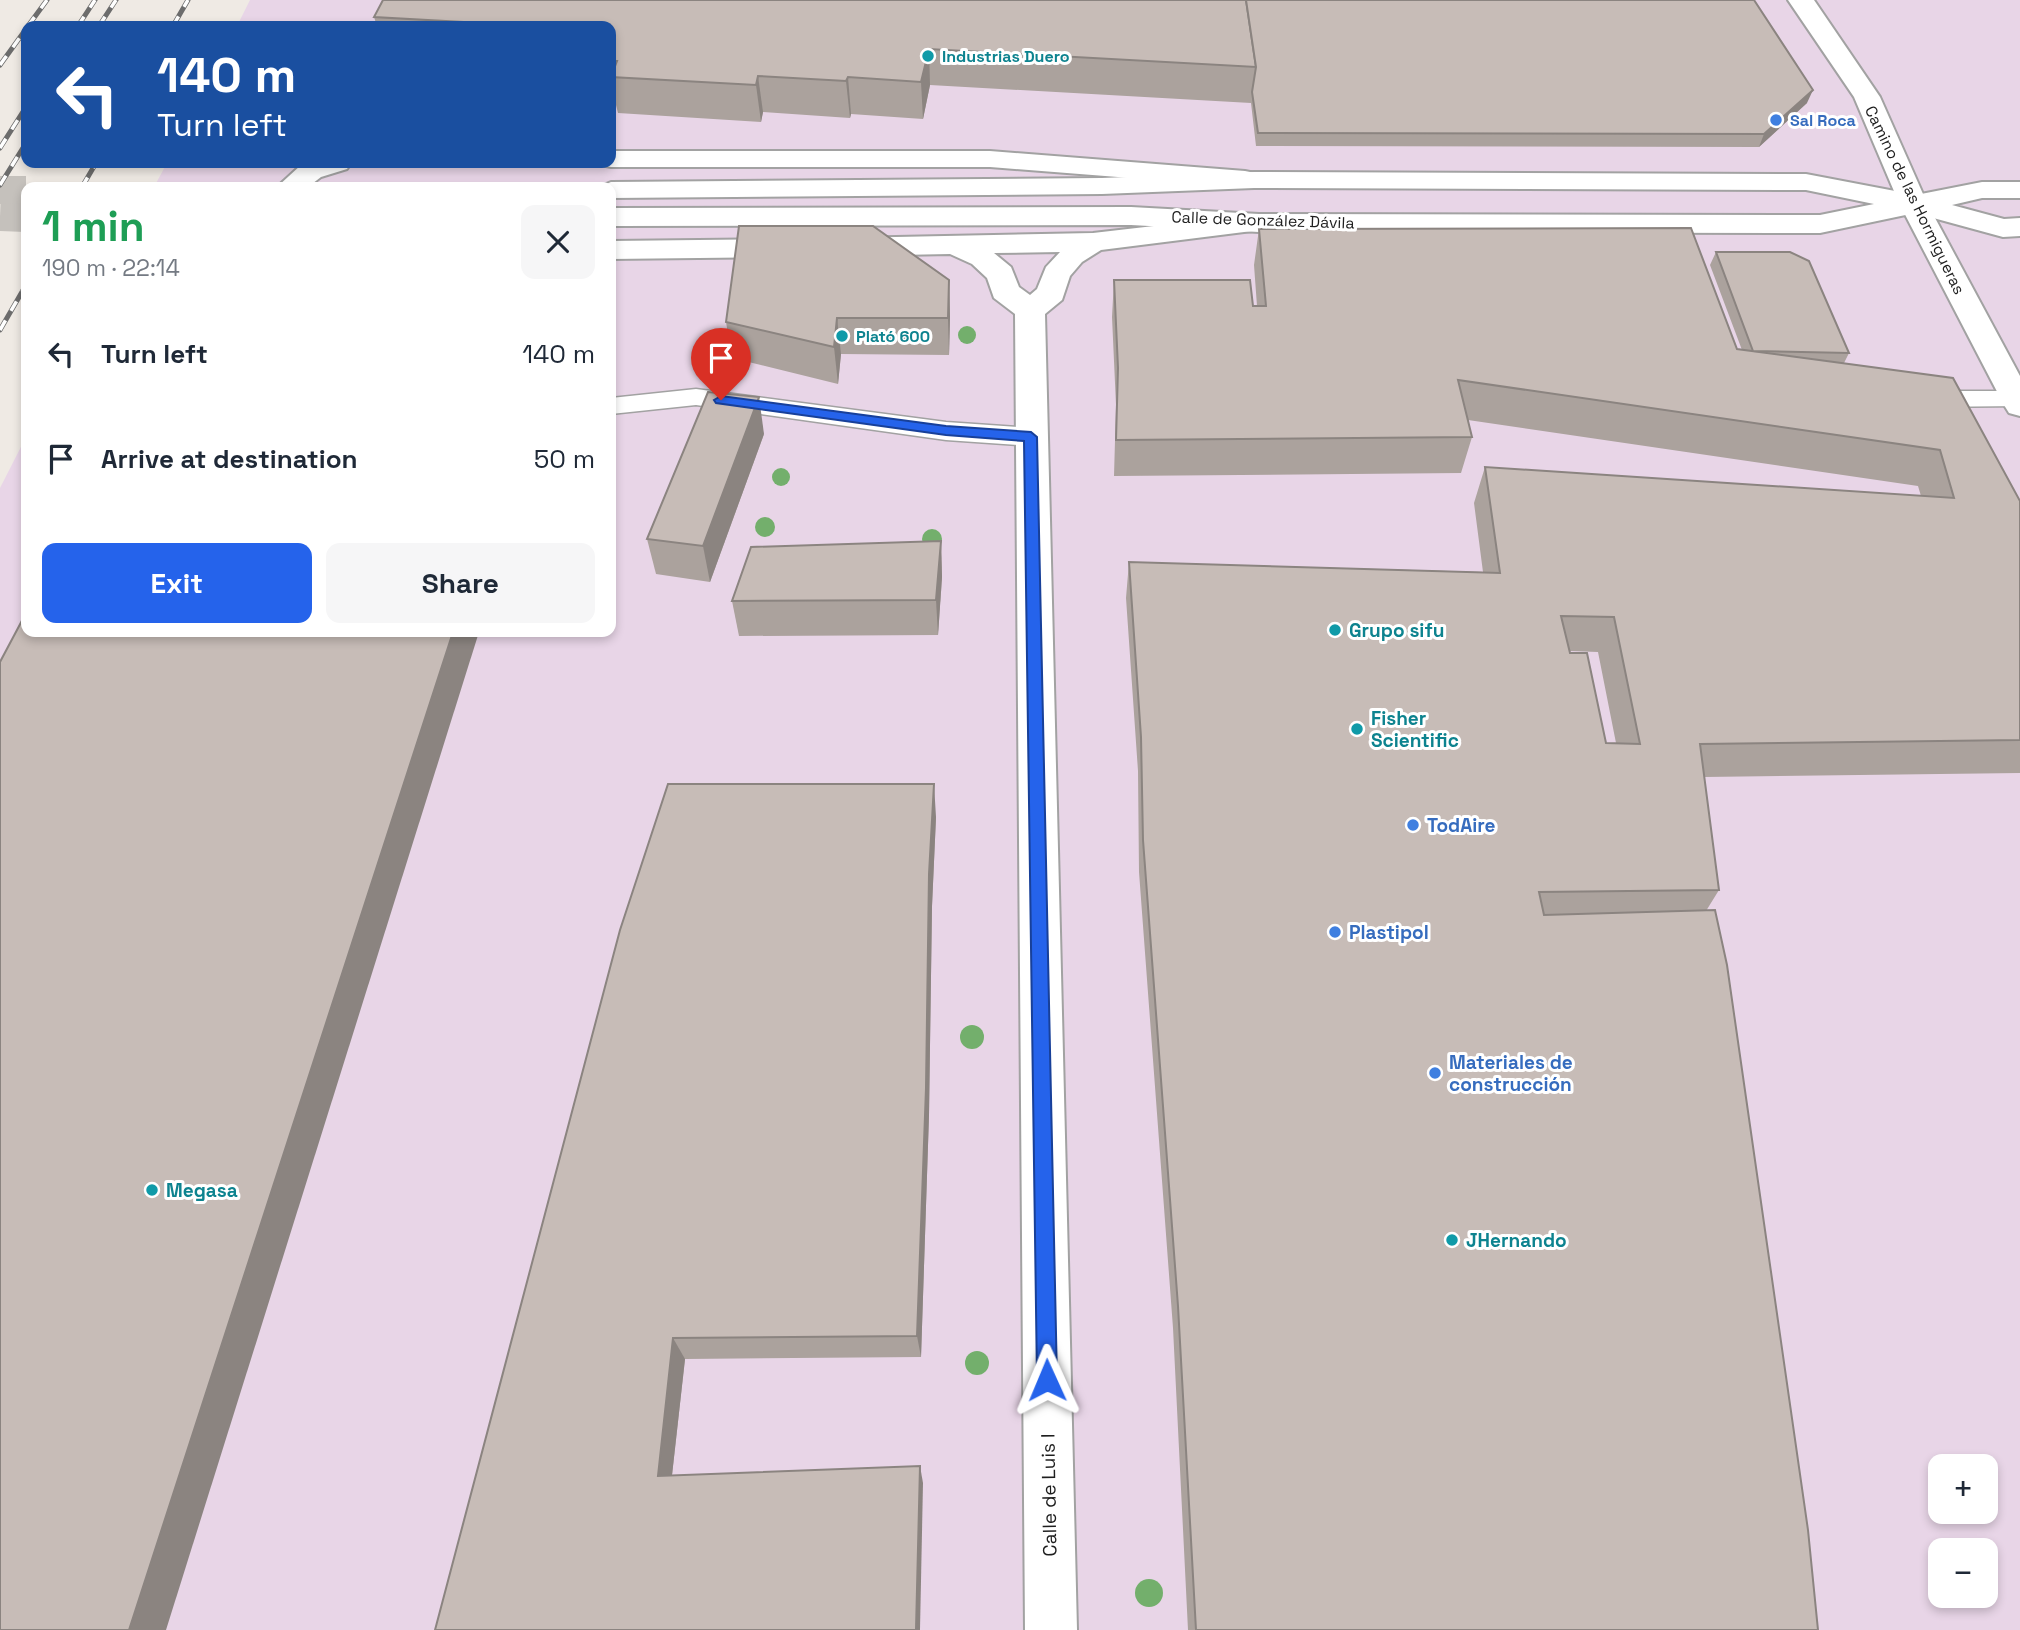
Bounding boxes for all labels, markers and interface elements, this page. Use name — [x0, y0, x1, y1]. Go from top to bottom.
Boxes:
text: 140 m — [157, 44, 296, 106]
place label: Industrias Duero — [942, 46, 1070, 67]
marker: Industrias Duero — [920, 48, 936, 64]
icon: left — [42, 49, 133, 140]
street label: Camino de las Hormigueras — [1860, 102, 1970, 298]
text: Turn left — [157, 105, 287, 145]
place label: Sal Roca — [1790, 110, 1856, 131]
marker: Sal Roca — [1768, 112, 1784, 128]
text: 1 min — [42, 200, 145, 253]
button: close — [521, 205, 595, 279]
street label: Calle de González Dávila — [1171, 206, 1355, 234]
text: 190 m · 22:14 — [42, 253, 180, 283]
place label: Plató 600 — [856, 326, 930, 347]
pin — [691, 328, 751, 400]
marker: Plató 600 — [834, 328, 850, 344]
icon: left — [42, 335, 80, 373]
text: Turn left — [101, 337, 208, 371]
text: 140 m — [522, 337, 595, 371]
icon: arrive — [702, 339, 740, 377]
icon: arrive — [42, 440, 80, 478]
text: Arrive at destination — [101, 442, 358, 476]
text: 50 m — [534, 442, 595, 476]
button: Exit — [42, 543, 312, 623]
button: Share — [326, 543, 595, 623]
place label: Grupo sifu — [1349, 618, 1444, 643]
marker: Grupo sifu — [1327, 622, 1343, 638]
place label: Fisher Scientific — [1371, 706, 1459, 753]
marker: Fisher Scientific — [1349, 721, 1365, 737]
place label: TodAire — [1427, 813, 1495, 838]
marker: TodAire — [1405, 817, 1421, 833]
place label: Plastipol — [1349, 920, 1429, 945]
marker: Plastipol — [1327, 924, 1343, 940]
place label: Materiales de construcción — [1449, 1050, 1573, 1097]
marker: Materiales de construcción — [1427, 1065, 1443, 1081]
place label: Megasa — [166, 1178, 238, 1203]
marker: Megasa — [144, 1182, 160, 1198]
place label: JHernando — [1466, 1228, 1567, 1253]
marker: JHernando — [1444, 1232, 1460, 1248]
position arrow — [1010, 1343, 1084, 1417]
street label: Calle de Luis I — [1035, 1433, 1063, 1557]
map controls — [1928, 1454, 1998, 1608]
button: + — [1928, 1454, 1998, 1524]
button: − — [1928, 1538, 1998, 1608]

